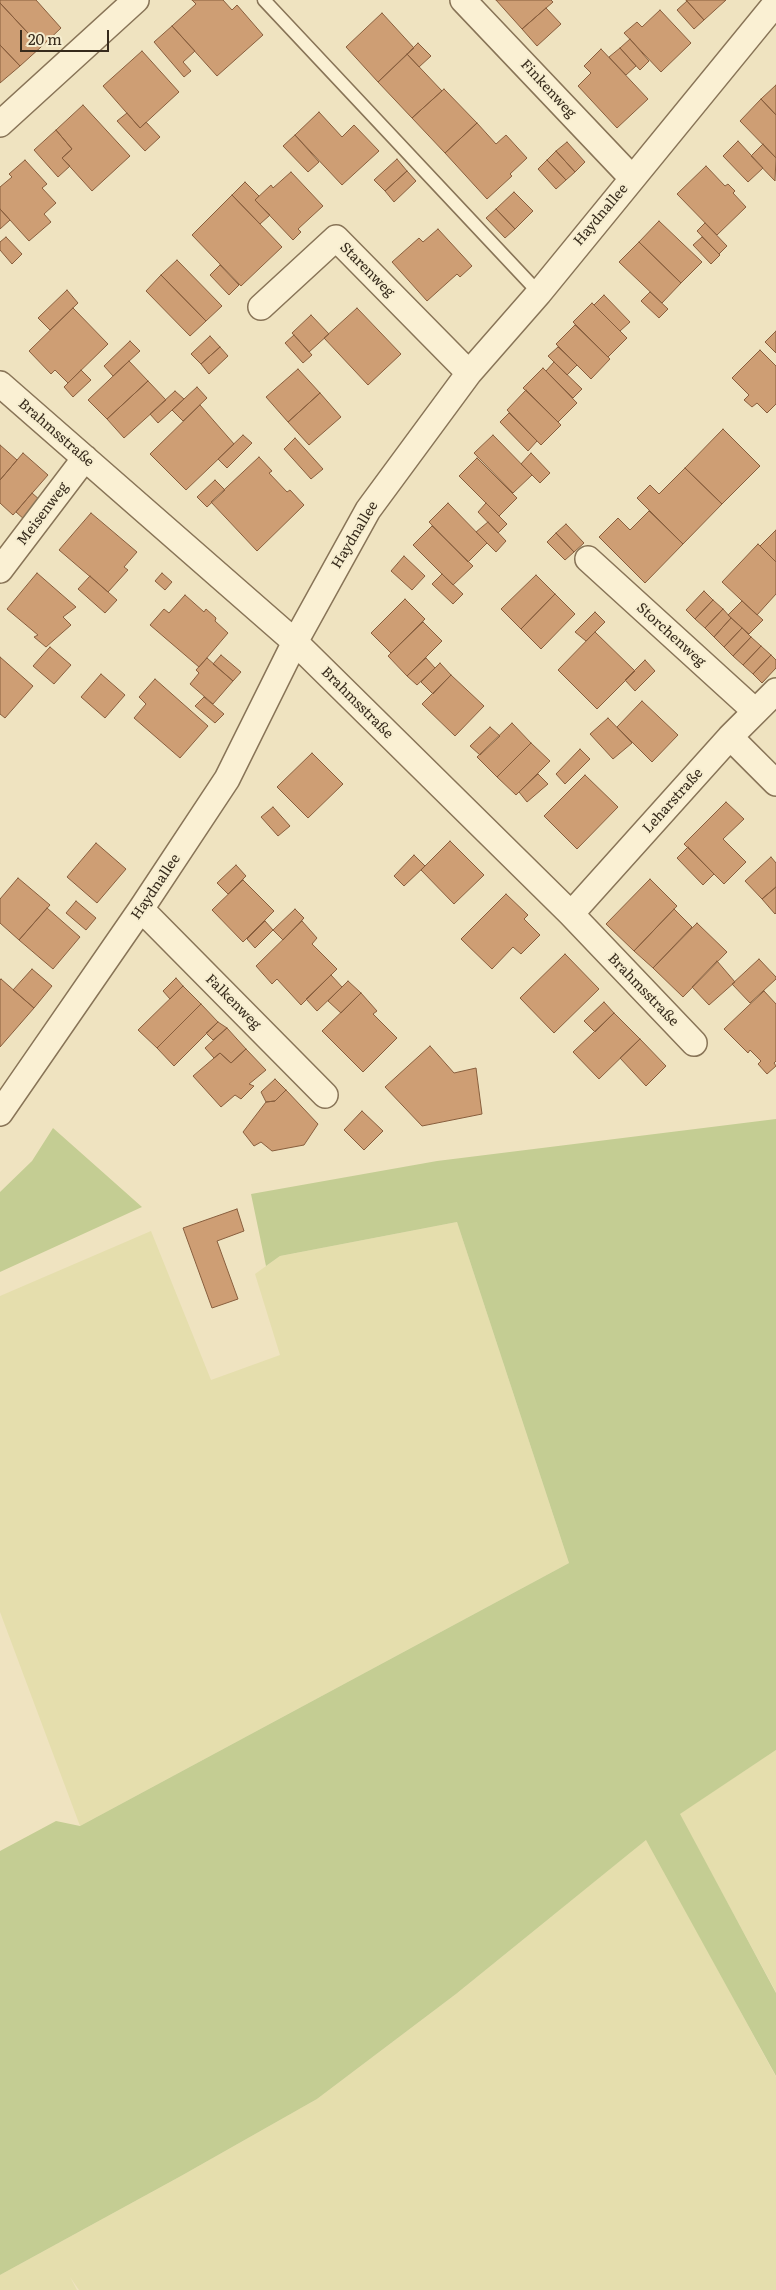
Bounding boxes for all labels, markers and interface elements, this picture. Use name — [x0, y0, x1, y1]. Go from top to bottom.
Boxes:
scale bar — [22, 20, 111, 52]
text: 20 m — [28, 27, 62, 50]
street label: Finkenweg — [517, 56, 579, 122]
street label: Haydnallee — [570, 181, 632, 249]
street label: Starenweg — [336, 239, 398, 301]
street label: Brahmsstraße — [15, 396, 97, 470]
street label: Meisenweg — [14, 479, 72, 549]
street label: Haydnallee — [328, 498, 382, 572]
street label: Storchenweg — [633, 600, 709, 670]
street label: Brahmsstraße — [318, 664, 396, 742]
street label: Leharstraße — [639, 765, 707, 837]
street label: Haydnallee — [128, 851, 184, 923]
street label: Brahmsstraße — [604, 950, 682, 1030]
street label: Falkenweg — [202, 971, 264, 1033]

